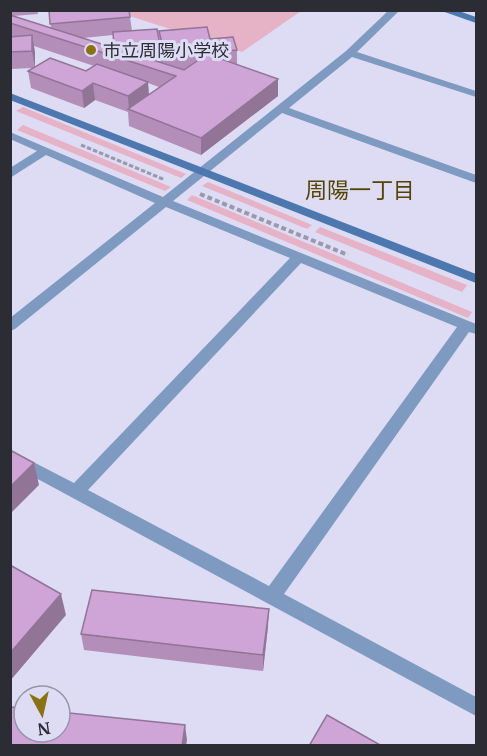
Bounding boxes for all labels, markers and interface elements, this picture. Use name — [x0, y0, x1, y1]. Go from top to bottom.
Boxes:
place label: 市立周陽小学校 — [103, 39, 229, 62]
marker: 市立周陽小学校 — [84, 43, 98, 57]
district label: 周陽一丁目 — [305, 176, 415, 204]
north arrow — [12, 684, 72, 744]
text: N — [36, 718, 52, 740]

